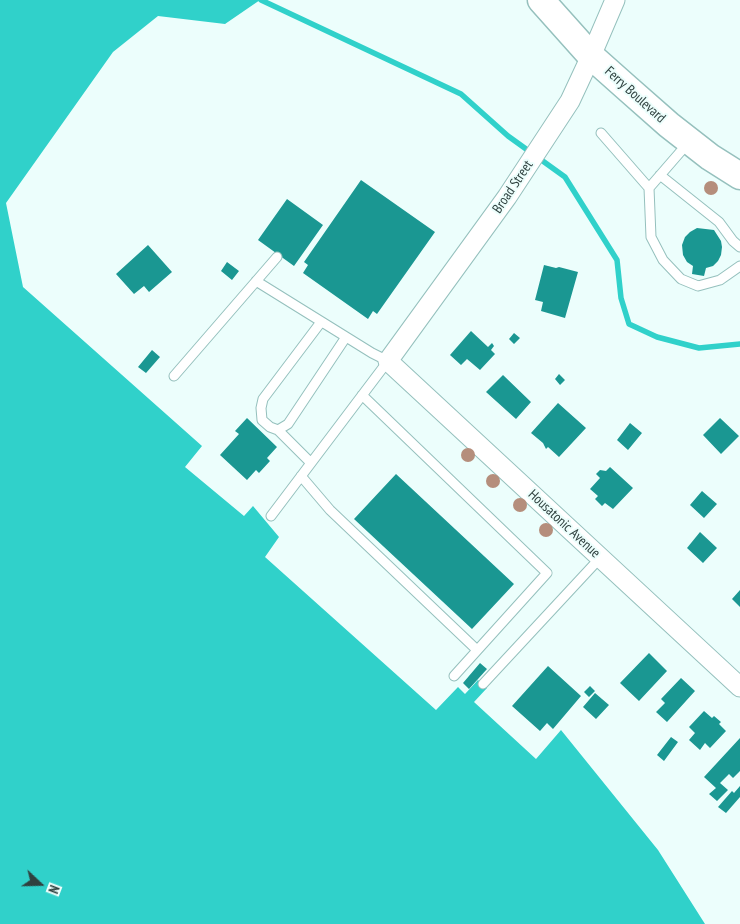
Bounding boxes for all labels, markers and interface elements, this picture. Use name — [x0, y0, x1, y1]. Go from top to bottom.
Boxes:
street label: Ferry Boulevard — [601, 63, 669, 127]
street label: Broad Street — [489, 157, 537, 217]
street label: Housatonic Avenue — [525, 486, 603, 562]
north arrow — [15, 859, 65, 909]
text: N — [44, 883, 64, 896]

